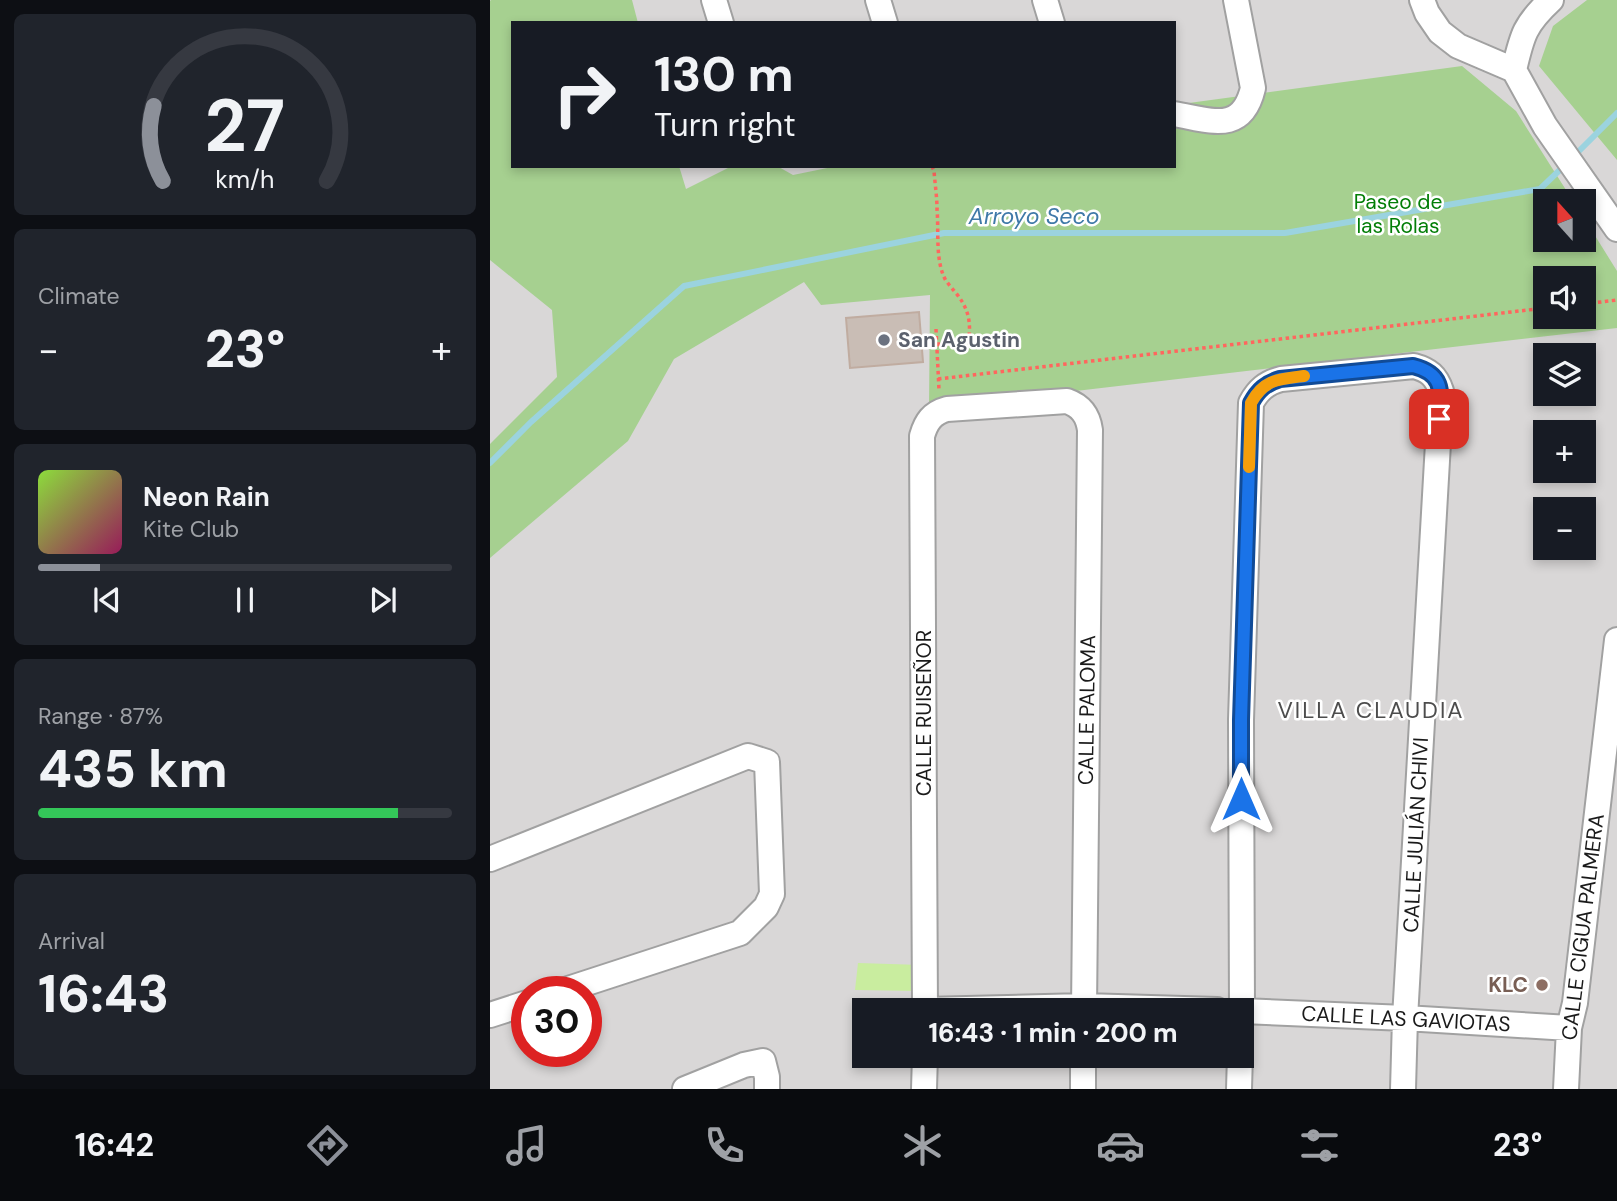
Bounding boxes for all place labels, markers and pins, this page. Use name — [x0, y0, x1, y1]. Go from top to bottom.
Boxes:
place label: San Agustin — [898, 326, 1020, 354]
marker: San Agustin — [876, 332, 892, 348]
pin — [1409, 389, 1469, 449]
place label: KLC — [1488, 971, 1528, 999]
marker: KLC — [1534, 977, 1550, 993]

